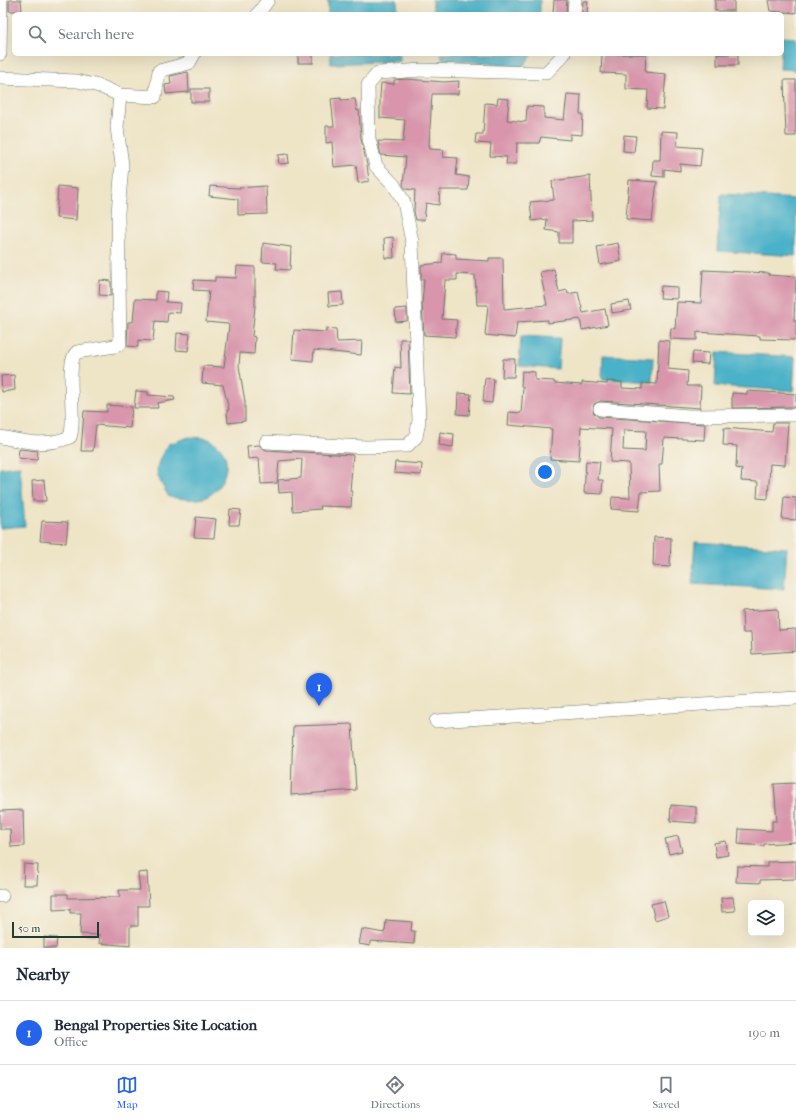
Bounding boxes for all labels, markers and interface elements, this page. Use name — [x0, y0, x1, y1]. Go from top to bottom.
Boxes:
search box — [12, 12, 784, 56]
icon: search — [26, 23, 48, 45]
text: Search here — [58, 25, 134, 43]
your location — [535, 462, 555, 482]
pin: 1 — [306, 673, 332, 706]
map controls — [748, 900, 784, 936]
button: layers — [748, 900, 784, 936]
scale bar — [12, 920, 99, 939]
text: 50 m — [18, 922, 40, 935]
text: Nearby — [16, 964, 70, 984]
text: Bengal Properties Site Location — [54, 1016, 257, 1034]
text: 1 — [27, 1025, 31, 1040]
text: 190 m — [748, 1025, 780, 1040]
text: Office — [54, 1034, 88, 1049]
tab: Map — [116, 1074, 138, 1111]
tab: Directions — [371, 1074, 420, 1111]
tab: Saved — [652, 1074, 680, 1111]

